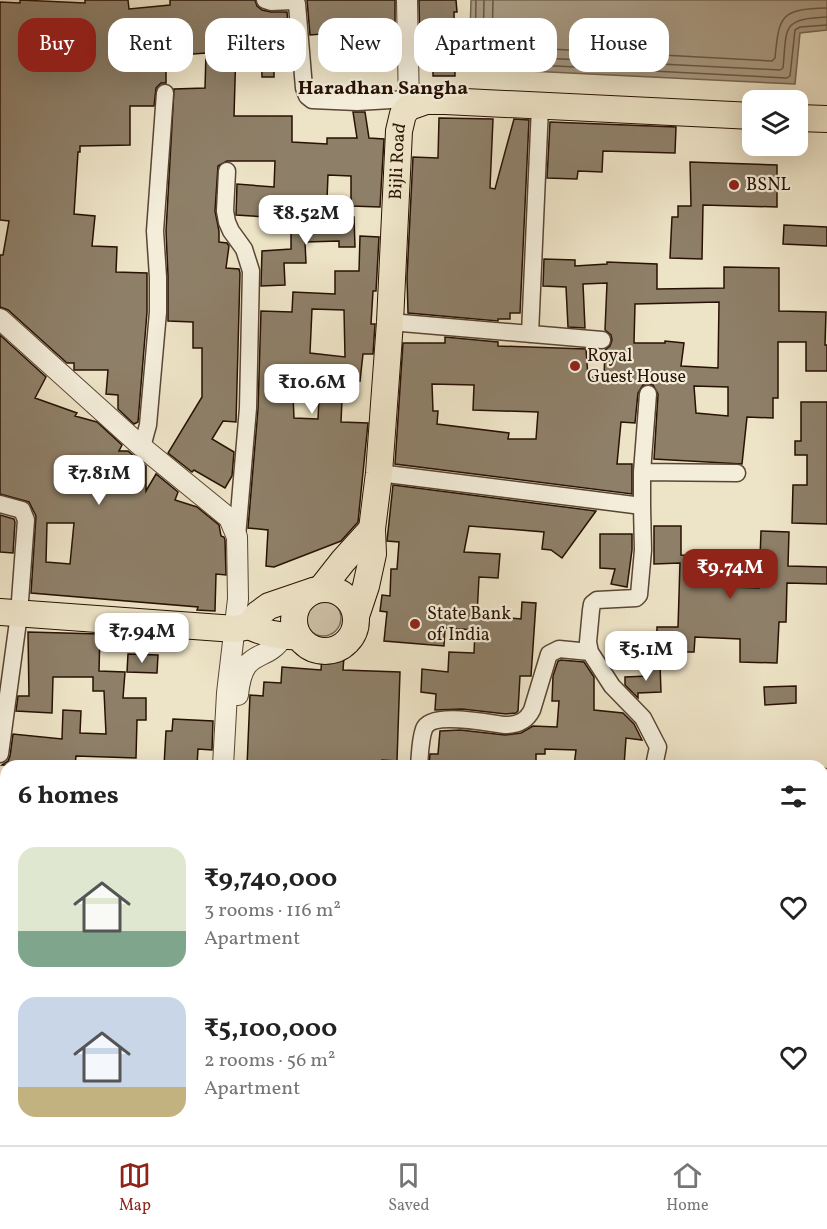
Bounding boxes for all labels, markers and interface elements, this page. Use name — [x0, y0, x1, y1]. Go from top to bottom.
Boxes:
chip: Buy — [18, 18, 96, 72]
chip: Rent — [108, 18, 193, 72]
chip: Filters — [205, 18, 306, 72]
chip: New — [318, 18, 402, 72]
chip: Apartment — [414, 18, 557, 72]
chip: House — [569, 18, 669, 72]
district label: Haradhan Sangha — [298, 75, 468, 103]
map controls — [742, 90, 808, 156]
button: layers — [742, 90, 808, 156]
street label: Bijli Road — [383, 120, 413, 200]
place label: BSNL — [746, 173, 791, 198]
marker: BSNL — [727, 178, 741, 192]
pin: ₹8.52M — [257, 195, 355, 246]
text: ₹8.52M — [273, 200, 339, 228]
place label: Royal Guest House — [587, 344, 686, 390]
marker: Royal Guest House — [568, 359, 582, 373]
pin: ₹10.6M — [263, 364, 361, 415]
text: ₹10.6M — [278, 369, 346, 397]
pin: ₹7.81M — [50, 455, 148, 506]
text: ₹7.81M — [68, 460, 130, 488]
pin: ₹9.74M — [681, 549, 779, 600]
text: ₹9.74M — [697, 554, 763, 582]
place label: State Bank of India — [427, 602, 511, 648]
pin: ₹7.94M — [93, 613, 191, 664]
marker: State Bank of India — [408, 617, 422, 631]
text: ₹7.94M — [109, 618, 175, 646]
pin: ₹5.1M — [604, 631, 688, 682]
text: ₹5.1M — [619, 636, 673, 664]
text: 6 homes — [18, 778, 119, 814]
icon: filters — [777, 780, 810, 813]
text: ₹9,740,000 — [204, 861, 337, 897]
icon: home — [66, 871, 138, 943]
icon: heart — [777, 891, 810, 924]
text: 3 rooms · 116 m² — [204, 897, 341, 925]
text: Apartment — [204, 925, 300, 953]
text: ₹5,100,000 — [204, 1011, 337, 1047]
icon: home — [66, 1021, 138, 1093]
icon: heart — [777, 1041, 810, 1074]
text: 2 rooms · 56 m² — [204, 1047, 335, 1075]
text: Apartment — [204, 1075, 300, 1103]
tab: Map — [118, 1159, 151, 1217]
tab: Saved — [388, 1159, 429, 1217]
tab: Home — [666, 1159, 709, 1217]

